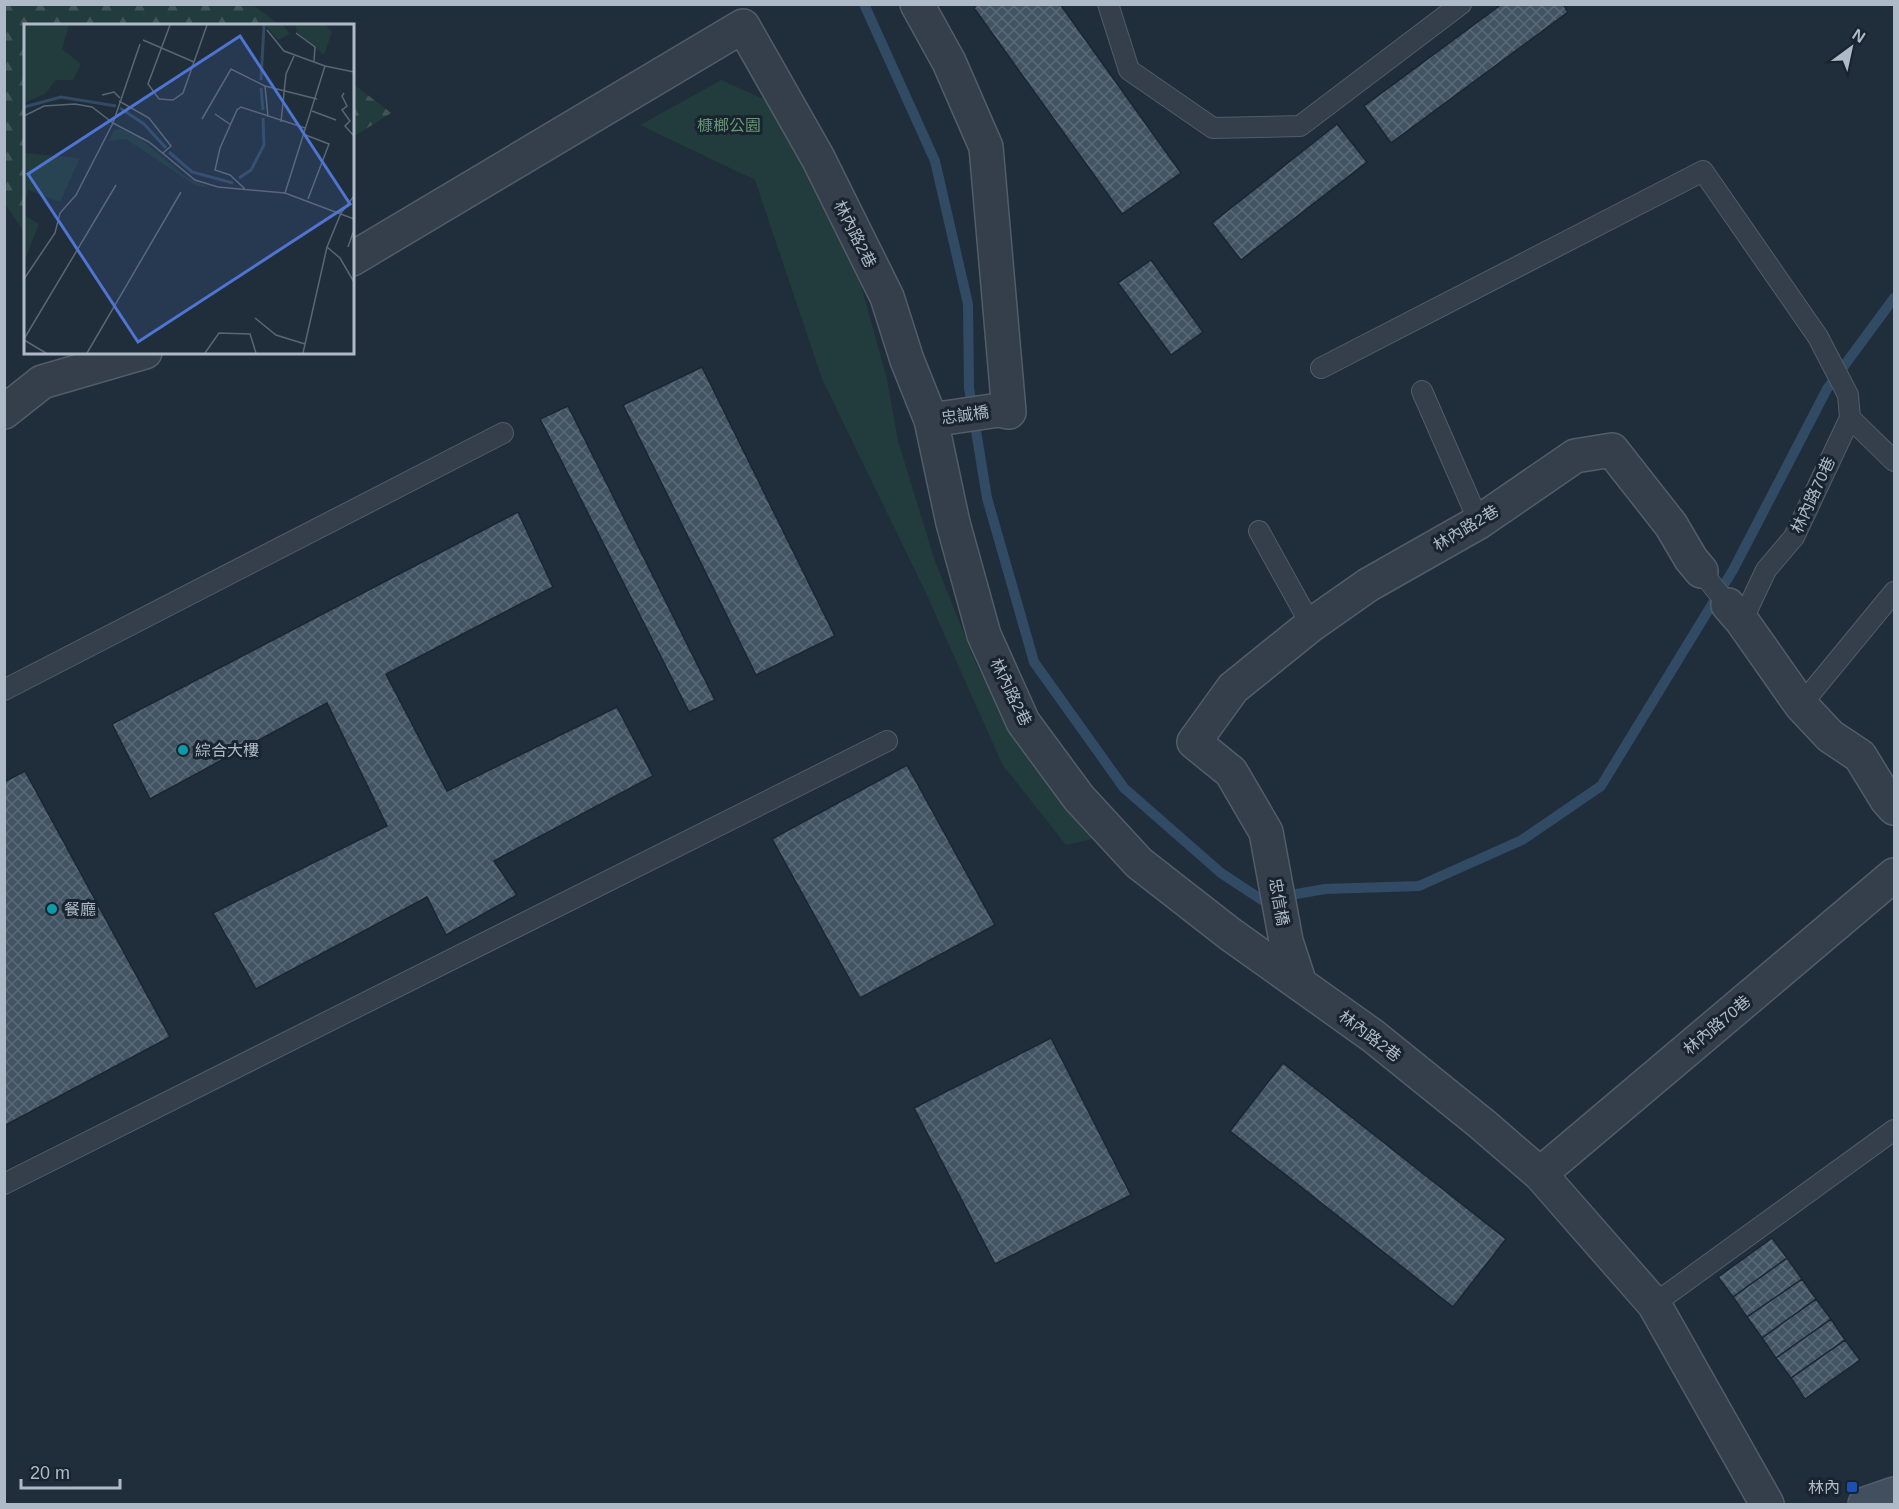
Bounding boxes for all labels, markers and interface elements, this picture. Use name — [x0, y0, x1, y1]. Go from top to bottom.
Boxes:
north arrow — [1821, 18, 1881, 78]
inset map — [24, 24, 354, 354]
text: N — [1849, 26, 1868, 46]
park label: 槺榔公園 — [697, 117, 761, 134]
street label: 林內路2巷 — [831, 198, 879, 270]
street label: 忠誠橋 — [940, 403, 990, 427]
street label: 林內路70巷 — [1788, 454, 1838, 536]
street label: 林內路2巷 — [1430, 502, 1502, 554]
street label: 林內路2巷 — [987, 656, 1035, 728]
place label: 綜合大樓 — [195, 742, 259, 759]
marker: 綜合大樓 — [176, 743, 190, 757]
street label: 忠信橋 — [1266, 877, 1292, 927]
place label: 餐廳 — [64, 901, 96, 918]
marker: 餐廳 — [45, 902, 59, 916]
street label: 林內路70巷 — [1680, 992, 1754, 1058]
street label: 林內路2巷 — [1336, 1007, 1404, 1065]
scale bar — [21, 1452, 120, 1490]
text: 20 m — [30, 1463, 70, 1483]
place label: 林內 — [1808, 1479, 1840, 1496]
marker: 林內 — [1845, 1480, 1859, 1494]

